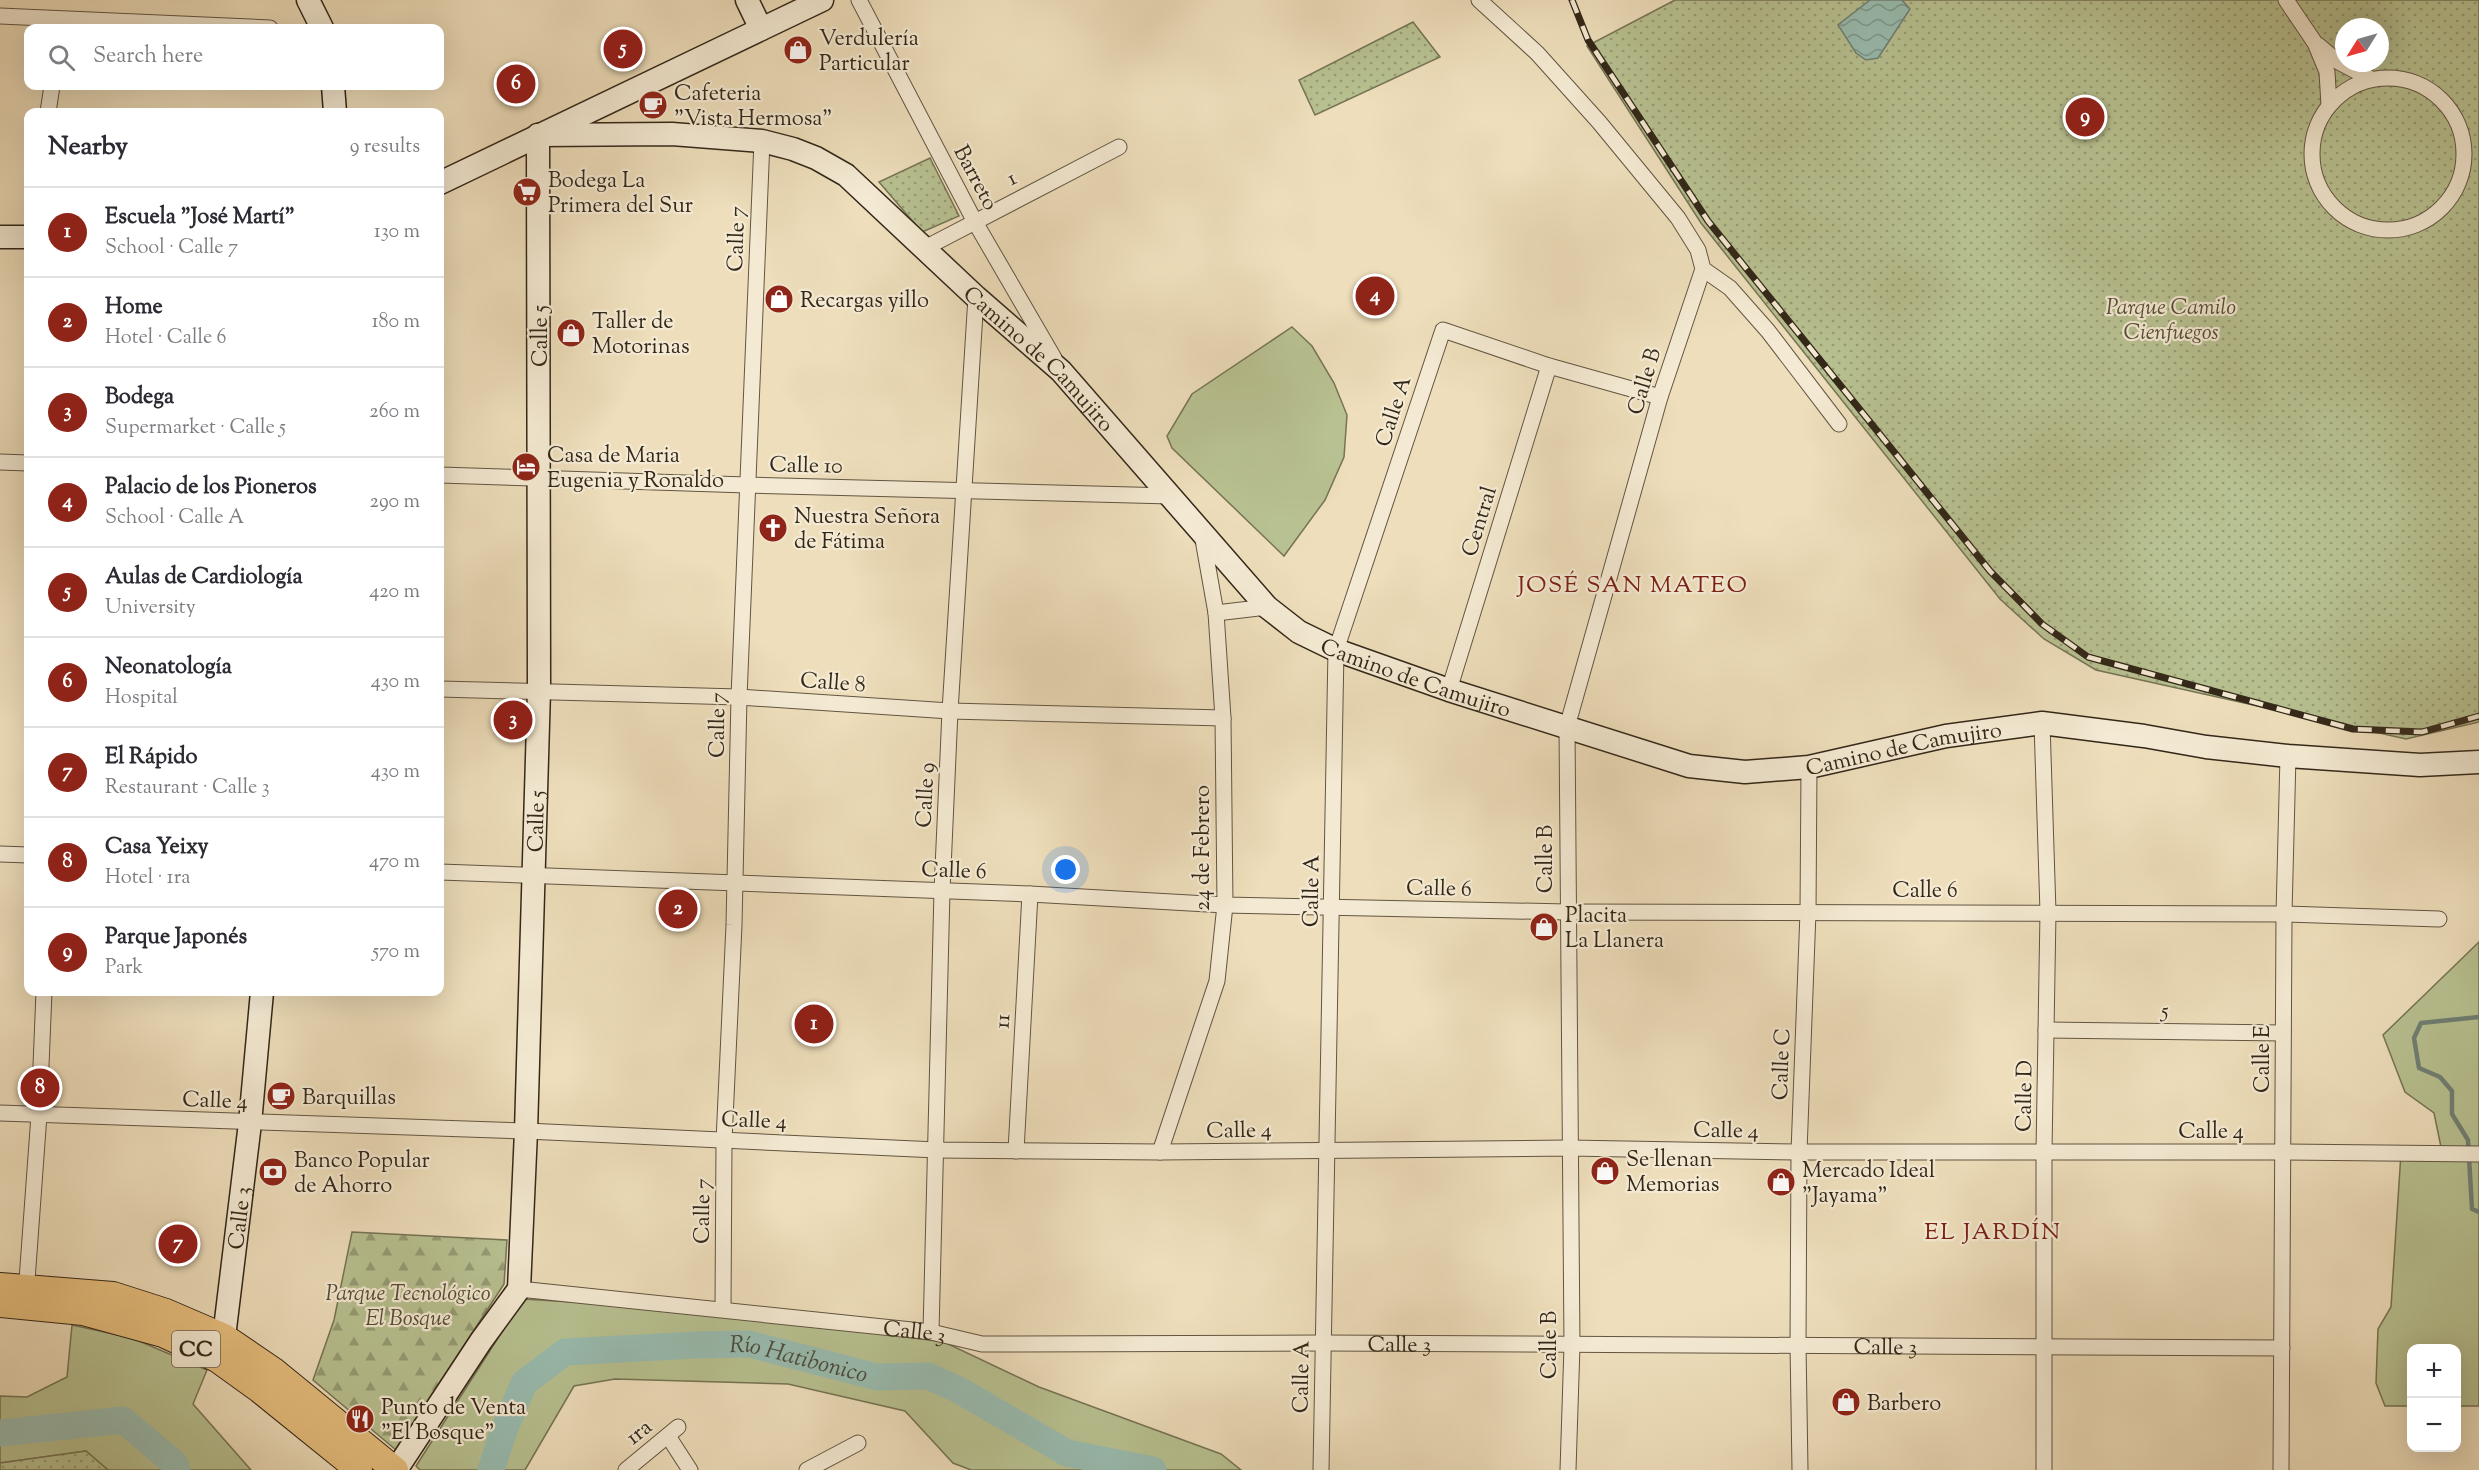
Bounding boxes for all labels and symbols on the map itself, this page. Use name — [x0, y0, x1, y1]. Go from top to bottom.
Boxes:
north arrow — [2335, 18, 2389, 72]
place label: Verdulería Particular — [819, 24, 919, 81]
pin: 5 — [604, 26, 642, 72]
shop icon: Verdulería Particular — [782, 34, 814, 66]
pin: 6 — [496, 62, 536, 106]
place label: Cafeteria "Vista Hermosa" — [674, 79, 832, 136]
cafe icon: Cafeteria "Vista Hermosa" — [637, 89, 669, 121]
pin: 9 — [2066, 94, 2104, 140]
street label: Barreto — [944, 140, 1005, 217]
street label: 1 — [1002, 163, 1023, 196]
place label: Bodega La Primera del Sur — [548, 166, 693, 223]
supermarket icon: Bodega La Primera del Sur — [511, 176, 543, 208]
street label: Calle 7 — [721, 206, 755, 272]
pin: 4 — [1356, 274, 1394, 318]
street label: Camino de Camujiro — [955, 280, 1120, 440]
shop icon: Recargas yillo — [763, 283, 795, 315]
place label: Recargas yillo — [800, 286, 929, 318]
park label: Parque Camilo Cienfuegos — [2106, 293, 2236, 350]
street label: Calle 5 — [526, 304, 558, 367]
place label: Taller de Motorinas — [592, 307, 690, 364]
shop icon: Taller de Motorinas — [555, 317, 587, 349]
street label: Calle B — [1621, 344, 1671, 419]
street label: Calle A — [1368, 372, 1421, 451]
place label: Casa de Maria Eugenia y Ronaldo — [547, 441, 724, 498]
street label: Calle 10 — [769, 450, 843, 484]
hotel icon: Casa de Maria Eugenia y Ronaldo — [510, 451, 542, 483]
street label: Central — [1455, 483, 1507, 561]
place label: Nuestra Señora de Fátima — [794, 502, 940, 559]
church icon: Nuestra Señora de Fátima — [757, 512, 789, 544]
district label: JOSÉ SAN MATEO — [1516, 569, 1748, 603]
street label: Camino de Camujiro — [1314, 632, 1514, 728]
street label: Calle 8 — [799, 666, 867, 702]
street label: Calle 7 — [702, 692, 736, 758]
pin: 3 — [494, 698, 532, 742]
street label: Camino de Camujiro — [1803, 716, 2004, 786]
street label: Calle 9 — [909, 762, 945, 829]
street label: 24 de Febrero — [1188, 785, 1220, 911]
street label: Calle 5 — [521, 789, 555, 853]
street label: Calle B — [1531, 825, 1563, 893]
street label: Calle A — [1296, 854, 1330, 928]
street label: Calle 6 — [921, 855, 987, 889]
your location — [1051, 855, 1080, 884]
street label: Calle 6 — [1406, 873, 1472, 907]
street label: Calle 6 — [1892, 876, 1958, 908]
pin: 2 — [658, 886, 698, 932]
place label: Placita La Llanera — [1565, 901, 1664, 958]
shop icon: Placita La Llanera — [1528, 911, 1560, 943]
street label: 5 — [2159, 996, 2169, 1028]
pin: 1 — [794, 1002, 834, 1046]
street label: 11 — [988, 1012, 1020, 1029]
street label: Calle E — [2248, 1025, 2280, 1093]
street label: Calle C — [1766, 1027, 1800, 1101]
street label: Calle D — [2009, 1060, 2043, 1132]
pin: 8 — [20, 1066, 60, 1110]
cafe icon: Barquillas — [265, 1080, 297, 1112]
place label: Barquillas — [302, 1083, 396, 1115]
street label: Calle 4 — [182, 1085, 248, 1119]
street label: Calle 4 — [721, 1105, 787, 1139]
street label: Calle 4 — [1206, 1115, 1272, 1149]
street label: Calle 4 — [1693, 1115, 1759, 1149]
street label: Calle 4 — [2178, 1117, 2244, 1149]
place label: Se llenan Memorias — [1626, 1145, 1719, 1202]
place label: Banco Popular de Ahorro — [294, 1146, 430, 1203]
shop icon: Se llenan Memorias — [1589, 1155, 1621, 1187]
bank icon: Banco Popular de Ahorro — [257, 1156, 289, 1188]
place label: Mercado Ideal "Jayama" — [1802, 1156, 1935, 1213]
shop icon: Mercado Ideal "Jayama" — [1765, 1166, 1797, 1198]
street label: Calle 7 — [687, 1178, 721, 1244]
street label: Calle 3 — [222, 1185, 261, 1252]
district label: EL JARDÍN — [1924, 1216, 2062, 1250]
pin: 7 — [158, 1222, 198, 1266]
park label: Parque Tecnológico El Bosque — [325, 1279, 491, 1336]
street label: Calle B — [1535, 1311, 1567, 1379]
street label: Calle 3 — [881, 1314, 949, 1354]
water label: Río Hatibonico — [729, 1329, 871, 1393]
street label: Calle 3 — [1368, 1330, 1431, 1363]
road number: CC — [172, 1331, 220, 1367]
street label: Calle 3 — [1854, 1333, 1917, 1365]
street label: Calle A — [1286, 1340, 1320, 1414]
shop icon: Barbero — [1830, 1386, 1862, 1418]
place label: Barbero — [1867, 1389, 1941, 1421]
place label: Punto de Venta "El Bosque" — [381, 1393, 526, 1450]
restaurant icon: Punto de Venta "El Bosque" — [344, 1403, 376, 1435]
street label: 1ra — [620, 1413, 660, 1454]

